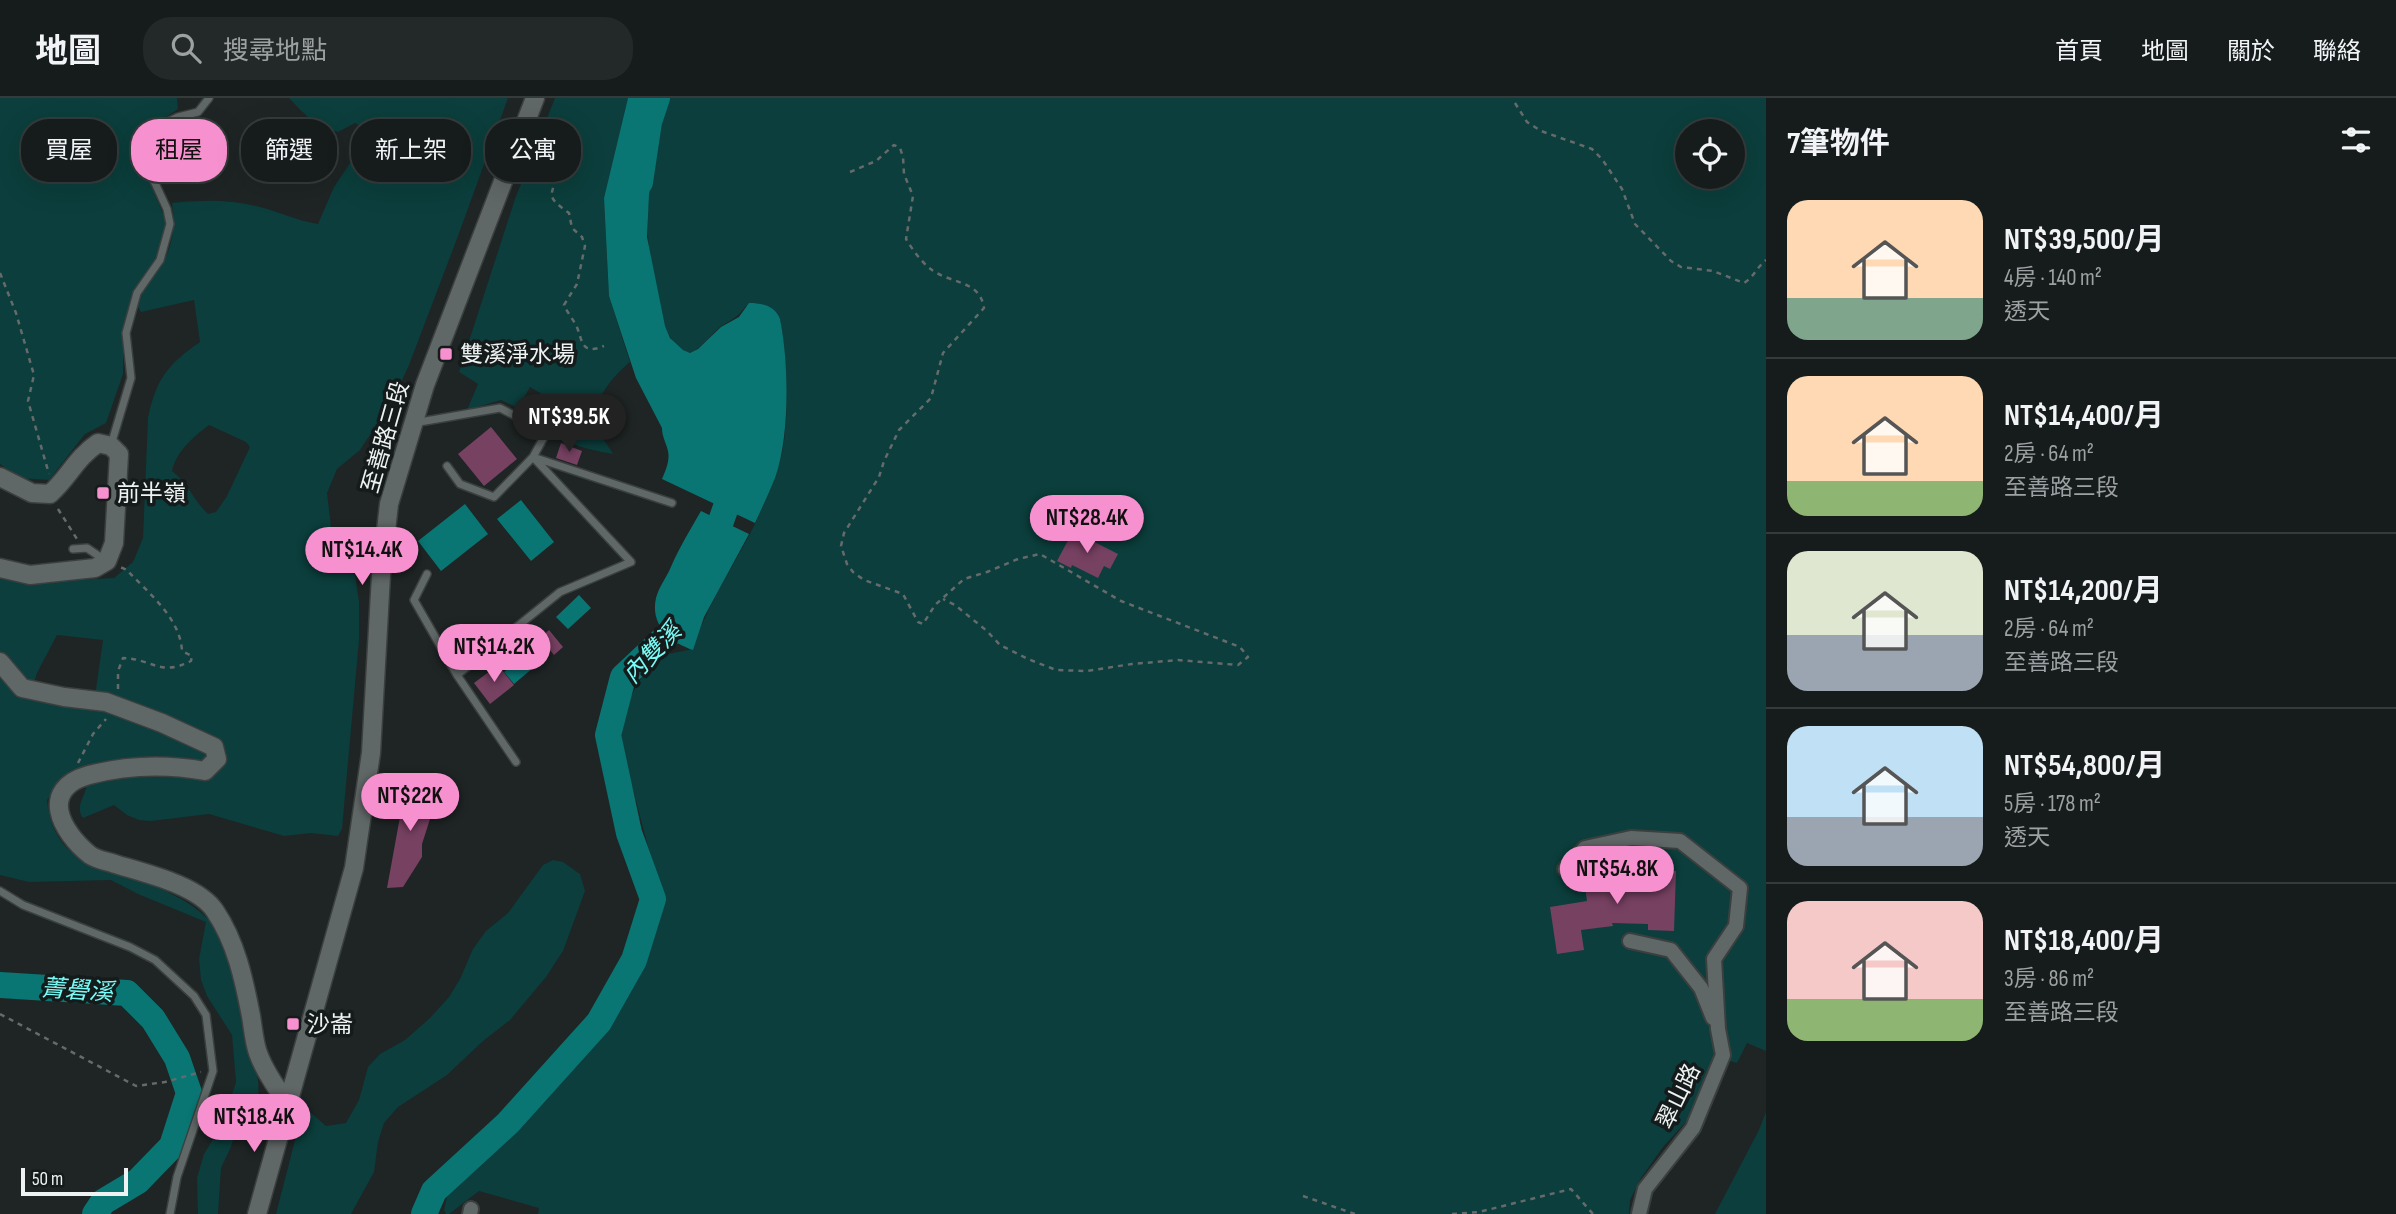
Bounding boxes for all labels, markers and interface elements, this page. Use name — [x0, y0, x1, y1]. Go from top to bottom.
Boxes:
search box — [143, 17, 633, 80]
icon: search — [167, 29, 205, 67]
text: 地圖 — [35, 32, 101, 72]
text: 搜尋地點 — [223, 36, 327, 67]
text: 首頁 — [2055, 37, 2103, 66]
text: 地圖 — [2141, 37, 2189, 66]
text: 關於 — [2227, 37, 2275, 66]
text: 聯絡 — [2313, 37, 2361, 66]
chip: 買屋 — [21, 119, 117, 182]
chip: 租屋 — [131, 119, 227, 182]
chip: 篩選 — [241, 119, 337, 182]
chip: 新上架 — [351, 119, 471, 182]
chip: 公寓 — [485, 119, 581, 182]
map controls — [1675, 119, 1745, 189]
button: locate — [1675, 119, 1745, 189]
icon: filters — [2337, 121, 2375, 159]
text: 7筆物件 — [1787, 126, 1890, 162]
text: NT$39,500/月 — [2004, 222, 2164, 258]
icon: home — [1843, 228, 1927, 312]
text: 4房 · 140 m² — [2004, 264, 2102, 292]
text: 透天 — [2004, 298, 2050, 326]
place label: 雙溪淨水場 — [460, 341, 575, 369]
marker: 雙溪淨水場 — [438, 346, 454, 362]
street label: 至善路三段 — [357, 378, 415, 496]
pin: NT$39.5K — [497, 394, 641, 454]
text: NT$14,400/月 — [2004, 398, 2164, 434]
text: NT$39.5K — [528, 403, 610, 431]
icon: home — [1843, 404, 1927, 488]
text: 2房 · 64 m² — [2004, 440, 2094, 468]
text: 至善路三段 — [2004, 474, 2119, 502]
place label: 前半嶺 — [117, 480, 186, 508]
marker: 前半嶺 — [95, 485, 111, 501]
pin: NT$28.4K — [1015, 496, 1159, 555]
text: NT$28.4K — [1046, 504, 1128, 532]
pin: NT$14.4K — [290, 528, 434, 587]
text: NT$14.4K — [321, 536, 403, 564]
text: NT$14,200/月 — [2004, 573, 2163, 609]
icon: home — [1843, 579, 1927, 663]
water label: 內雙溪 — [617, 615, 690, 690]
text: 2房 · 64 m² — [2004, 615, 2094, 643]
pin: NT$14.2K — [422, 624, 566, 684]
text: NT$14.2K — [453, 633, 535, 661]
text: 至善路三段 — [2004, 649, 2119, 677]
text: NT$54,800/月 — [2004, 748, 2165, 784]
icon: home — [1843, 754, 1927, 838]
pin: NT$22K — [353, 774, 467, 833]
text: NT$22K — [377, 782, 443, 810]
text: 5房 · 178 m² — [2004, 790, 2101, 818]
text: 透天 — [2004, 824, 2050, 852]
pin: NT$54.8K — [1545, 846, 1689, 906]
text: NT$54.8K — [1576, 855, 1658, 883]
text: NT$18,400/月 — [2004, 923, 2164, 959]
icon: home — [1843, 929, 1927, 1013]
text: 3房 · 86 m² — [2004, 965, 2094, 993]
water label: 菁礐溪 — [40, 974, 117, 1008]
text: 至善路三段 — [2004, 999, 2119, 1027]
place label: 沙崙 — [307, 1011, 353, 1039]
marker: 沙崙 — [285, 1016, 301, 1032]
street label: 翠山路 — [1651, 1059, 1707, 1134]
pin: NT$18.4K — [182, 1094, 326, 1154]
text: NT$18.4K — [213, 1103, 295, 1131]
scale bar — [21, 1165, 128, 1197]
text: 50 m — [32, 1168, 63, 1191]

